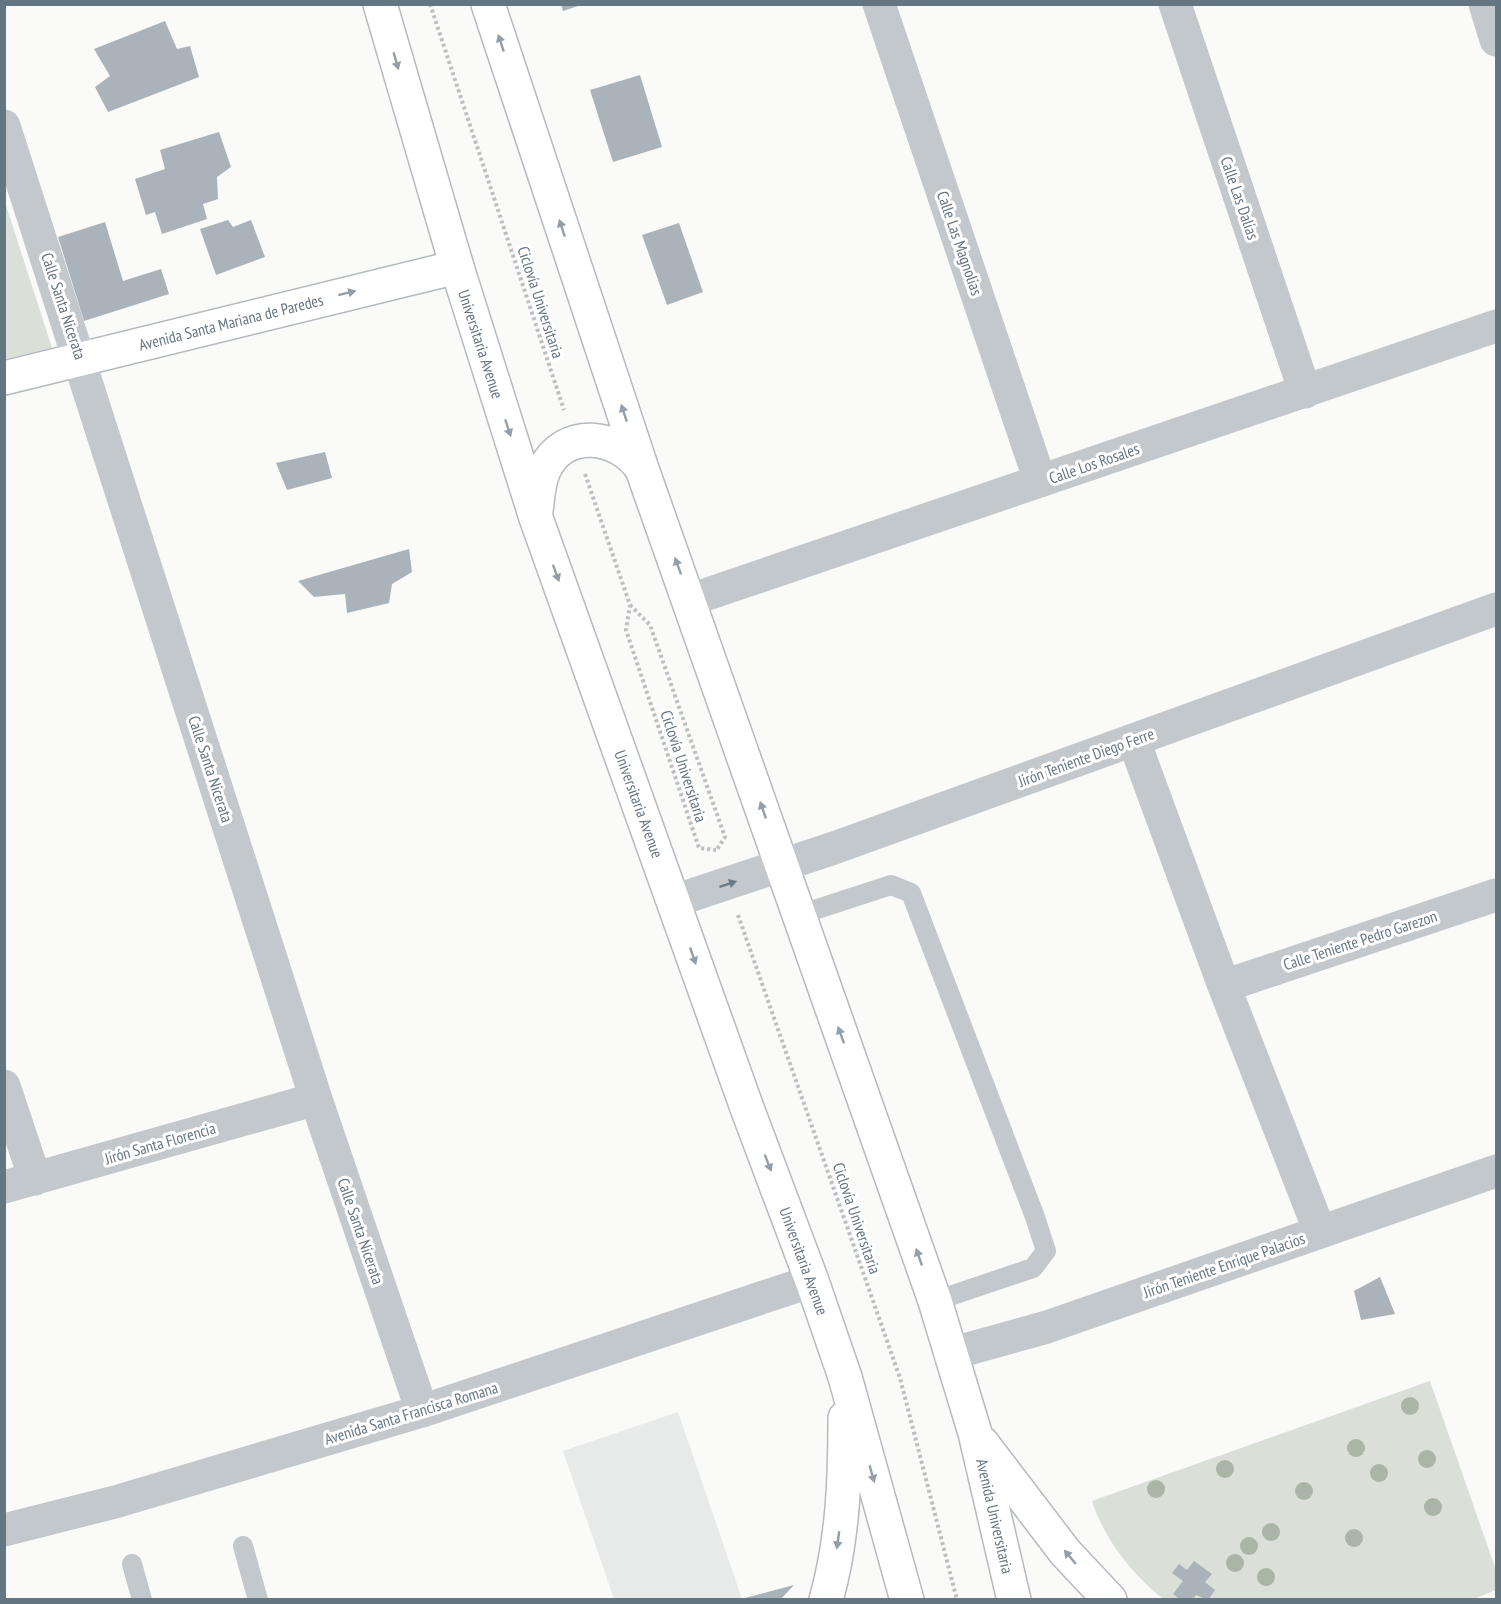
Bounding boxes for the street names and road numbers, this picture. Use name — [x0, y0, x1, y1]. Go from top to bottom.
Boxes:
street label: Calle Las Dalias — [1216, 154, 1264, 242]
street label: Calle Las Magnolias — [933, 188, 987, 298]
street label: Ciclovía Universitaria — [514, 244, 568, 360]
street label: Calle Santa Nicerata — [37, 250, 91, 362]
street label: Universitaria Avenue — [454, 287, 508, 401]
street label: Avenida Santa Mariana de Paredes — [137, 289, 325, 355]
street label: Calle Los Rosales — [1046, 438, 1142, 488]
street label: Ciclovía Universitaria — [657, 708, 711, 824]
street label: Calle Santa Nicerata — [184, 713, 238, 825]
street label: Jirón Teniente Diego Ferre — [1014, 723, 1157, 791]
street label: Universitaria Avenue — [610, 747, 668, 861]
street label: Calle Teniente Pedro Garezon — [1280, 906, 1440, 974]
street label: Jirón Santa Florencia — [101, 1118, 218, 1169]
street label: Ciclovía Universitaria — [829, 1160, 885, 1276]
street label: Calle Santa Nicerata — [333, 1175, 389, 1287]
street label: Universitaria Avenue — [775, 1204, 833, 1318]
street label: Jirón Teniente Enrique Palacios — [1140, 1228, 1307, 1302]
street label: Avenida Santa Francisca Romana — [322, 1377, 500, 1449]
street label: Avenida Universitaria — [972, 1457, 1018, 1575]

